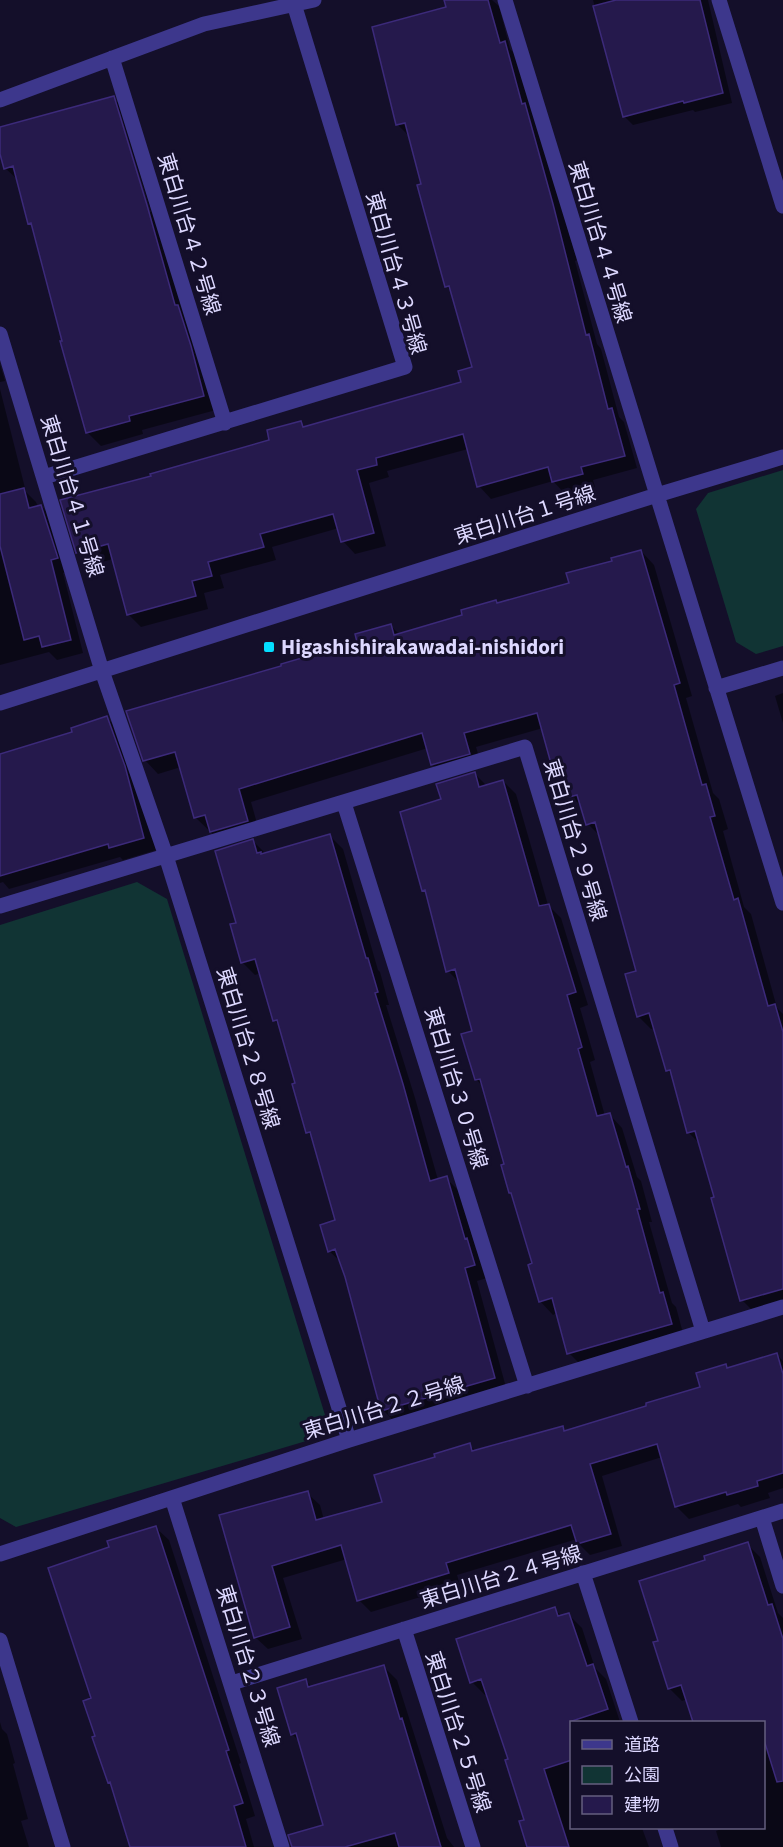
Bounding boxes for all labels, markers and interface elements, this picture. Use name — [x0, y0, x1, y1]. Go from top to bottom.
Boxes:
street label: 東白川台４２号線 — [150, 149, 228, 319]
street label: 東白川台４４号線 — [561, 157, 639, 327]
street label: 東白川台４３号線 — [358, 188, 434, 358]
street label: 東白川台４１号線 — [33, 411, 111, 581]
street label: 東白川台１号線 — [450, 478, 600, 552]
place label: Higashishirakawadai-nishidori — [281, 632, 564, 662]
marker: Higashishirakawadai-nishidori — [262, 640, 276, 654]
street label: 東白川台２９号線 — [536, 755, 614, 925]
street label: 東白川台２８号線 — [209, 963, 287, 1133]
street label: 東白川台３０号線 — [417, 1003, 495, 1173]
street label: 東白川台２２号線 — [299, 1369, 469, 1447]
street label: 東白川台２４号線 — [416, 1538, 586, 1616]
street label: 東白川台２３号線 — [209, 1581, 287, 1751]
street label: 東白川台２５号線 — [418, 1647, 498, 1817]
legend — [570, 1721, 765, 1829]
text: 道路 — [624, 1733, 660, 1758]
text: 公園 — [624, 1763, 660, 1788]
text: 建物 — [624, 1793, 660, 1818]

